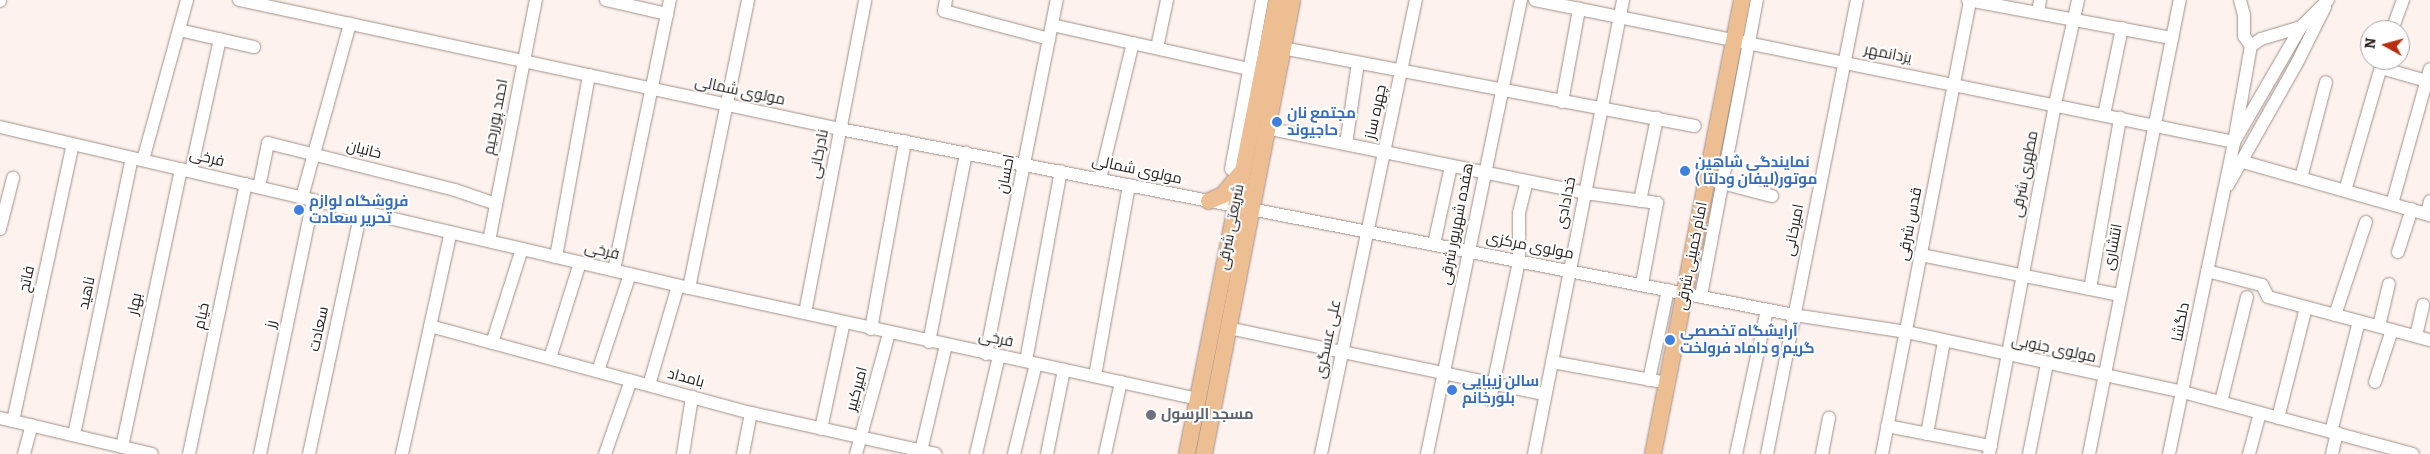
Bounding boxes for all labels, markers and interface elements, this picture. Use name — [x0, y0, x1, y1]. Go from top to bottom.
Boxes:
north arrow — [2360, 20, 2410, 70]
text: N — [2362, 37, 2380, 50]
street label: یزدانمهر — [1863, 41, 1913, 67]
street label: مولوی شمالی — [693, 73, 787, 109]
street label: احمد پوررحیم — [480, 78, 512, 156]
street label: چهره ساز — [1361, 83, 1391, 141]
place label: مجتمع نان حاجیوند — [1287, 104, 1356, 139]
marker: مجتمع نان حاجیوند — [1271, 116, 1283, 128]
street label: نادرخانی — [805, 128, 833, 180]
street label: مطهری شرقی — [2008, 129, 2042, 219]
street label: خانیان — [345, 137, 383, 163]
street label: فرخی — [188, 145, 226, 171]
street label: مولوی شمالی — [1090, 152, 1184, 188]
street label: احسان — [993, 153, 1019, 195]
place label: نمایندگی شاهین موتور(لیفان ودلتا ) — [1695, 153, 1817, 188]
street label: هفده شهریور شرقی — [1436, 162, 1478, 286]
marker: نمایندگی شاهین موتور(لیفان ودلتا ) — [1679, 165, 1691, 177]
street label: خدادادی — [1552, 176, 1580, 230]
street label: شریعتی شرقی — [1214, 183, 1248, 271]
street label: قدس شرقی — [1894, 186, 1926, 262]
place label: فروشگاه لوازم تحریر سعادت — [309, 192, 408, 227]
street label: امام خمینی شرقی — [1673, 200, 1711, 312]
street label: امیرخانی — [1780, 202, 1808, 258]
marker: فروشگاه لوازم تحریر سعادت — [293, 204, 305, 216]
street label: انتشاری — [2100, 222, 2126, 272]
street label: مولوی مرکزی — [1485, 229, 1575, 263]
street label: فرخی — [583, 238, 621, 264]
street label: فاتح — [15, 264, 39, 294]
street label: ناهید — [75, 275, 99, 311]
street label: بهار — [124, 291, 146, 317]
street label: علی عسگری — [1311, 298, 1345, 380]
street label: خیام — [190, 301, 214, 331]
street label: دلگشا — [2168, 301, 2194, 343]
street label: سعادت — [305, 305, 333, 353]
street label: رز — [261, 318, 281, 330]
place label: آرایشگاه تخصصی گریم و داماد فرولخت — [1680, 322, 1815, 357]
street label: فرخی — [977, 327, 1015, 351]
street label: مولوی جنوبی — [2010, 331, 2098, 367]
marker: آرایشگاه تخصصی گریم و داماد فرولخت — [1664, 334, 1676, 346]
street label: بامداد — [666, 364, 706, 392]
street label: امیرکبیر — [842, 365, 872, 413]
place label: سالن زیبایی بلورخانم — [1462, 372, 1539, 407]
marker: سالن زیبایی بلورخانم — [1446, 384, 1458, 396]
place label: مسجد الرسول — [1161, 406, 1254, 424]
marker: مسجد الرسول — [1145, 409, 1157, 421]

